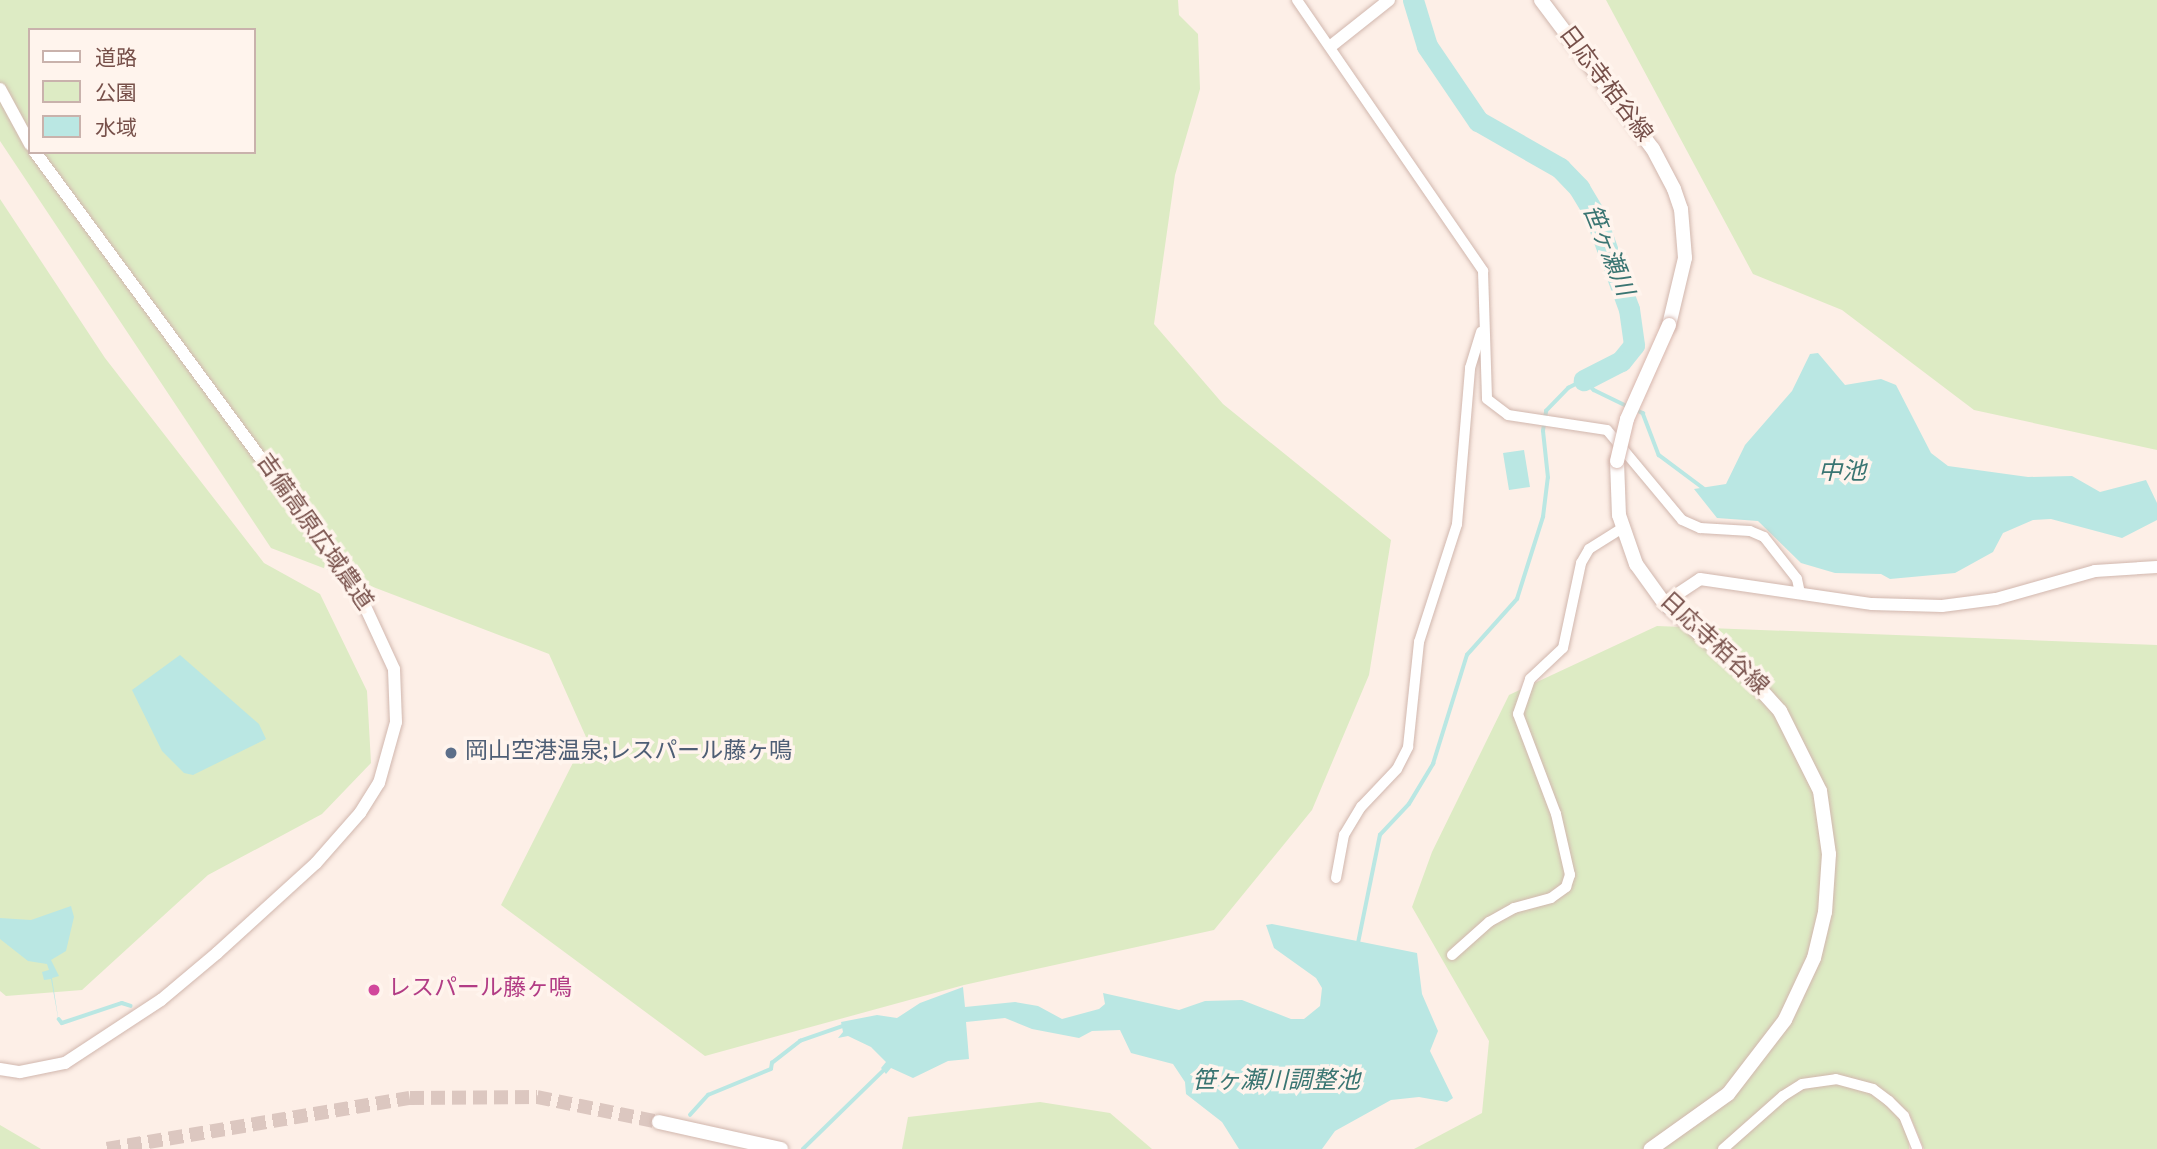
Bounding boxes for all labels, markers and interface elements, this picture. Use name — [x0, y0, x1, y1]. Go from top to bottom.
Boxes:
street label: 日応寺栢谷線 — [1551, 22, 1657, 148]
legend — [28, 28, 256, 154]
text: 道路 — [95, 46, 137, 73]
text: 公園 — [95, 81, 137, 108]
text: 水域 — [95, 116, 137, 143]
water label: 笹ヶ瀬川 — [1575, 201, 1637, 301]
street label: 吉備高原広域農道 — [249, 450, 377, 616]
water label: 中池 — [1818, 460, 1866, 488]
street label: 日応寺栢谷線 — [1653, 588, 1773, 702]
place label: 岡山空港温泉;レスパール藤ヶ鳴 — [465, 739, 792, 767]
marker: 岡山空港温泉;レスパール藤ヶ鳴 — [443, 745, 459, 761]
place label: レスパール藤ヶ鳴 — [388, 976, 572, 1004]
marker: レスパール藤ヶ鳴 — [366, 982, 382, 998]
water label: 笹ヶ瀬川調整池 — [1192, 1069, 1360, 1097]

